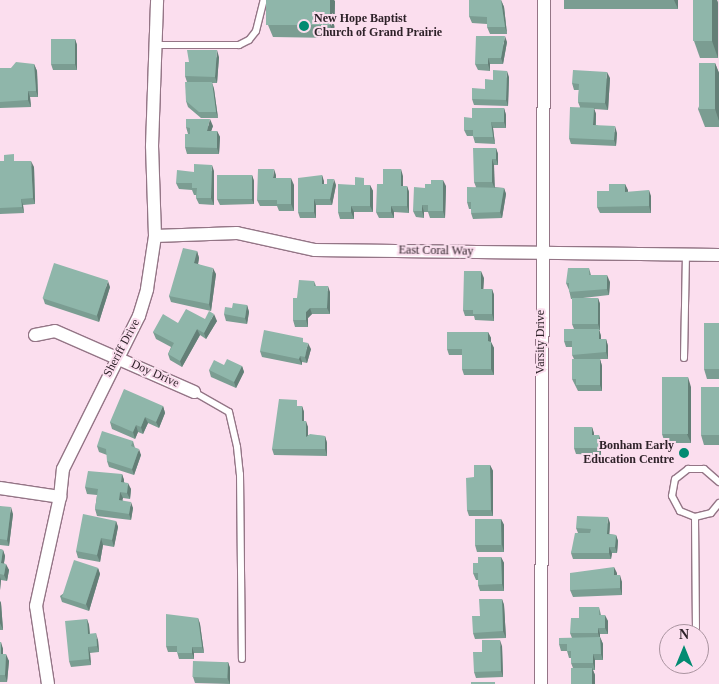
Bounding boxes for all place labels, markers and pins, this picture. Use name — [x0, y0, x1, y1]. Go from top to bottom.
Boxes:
place label: New Hope Baptist Church of Grand Prairie — [314, 12, 442, 40]
marker: New Hope Baptist Church of Grand Prairie — [298, 20, 310, 32]
place label: Bonham Early Education Centre — [583, 439, 674, 467]
marker: Bonham Early Education Centre — [678, 447, 690, 459]

